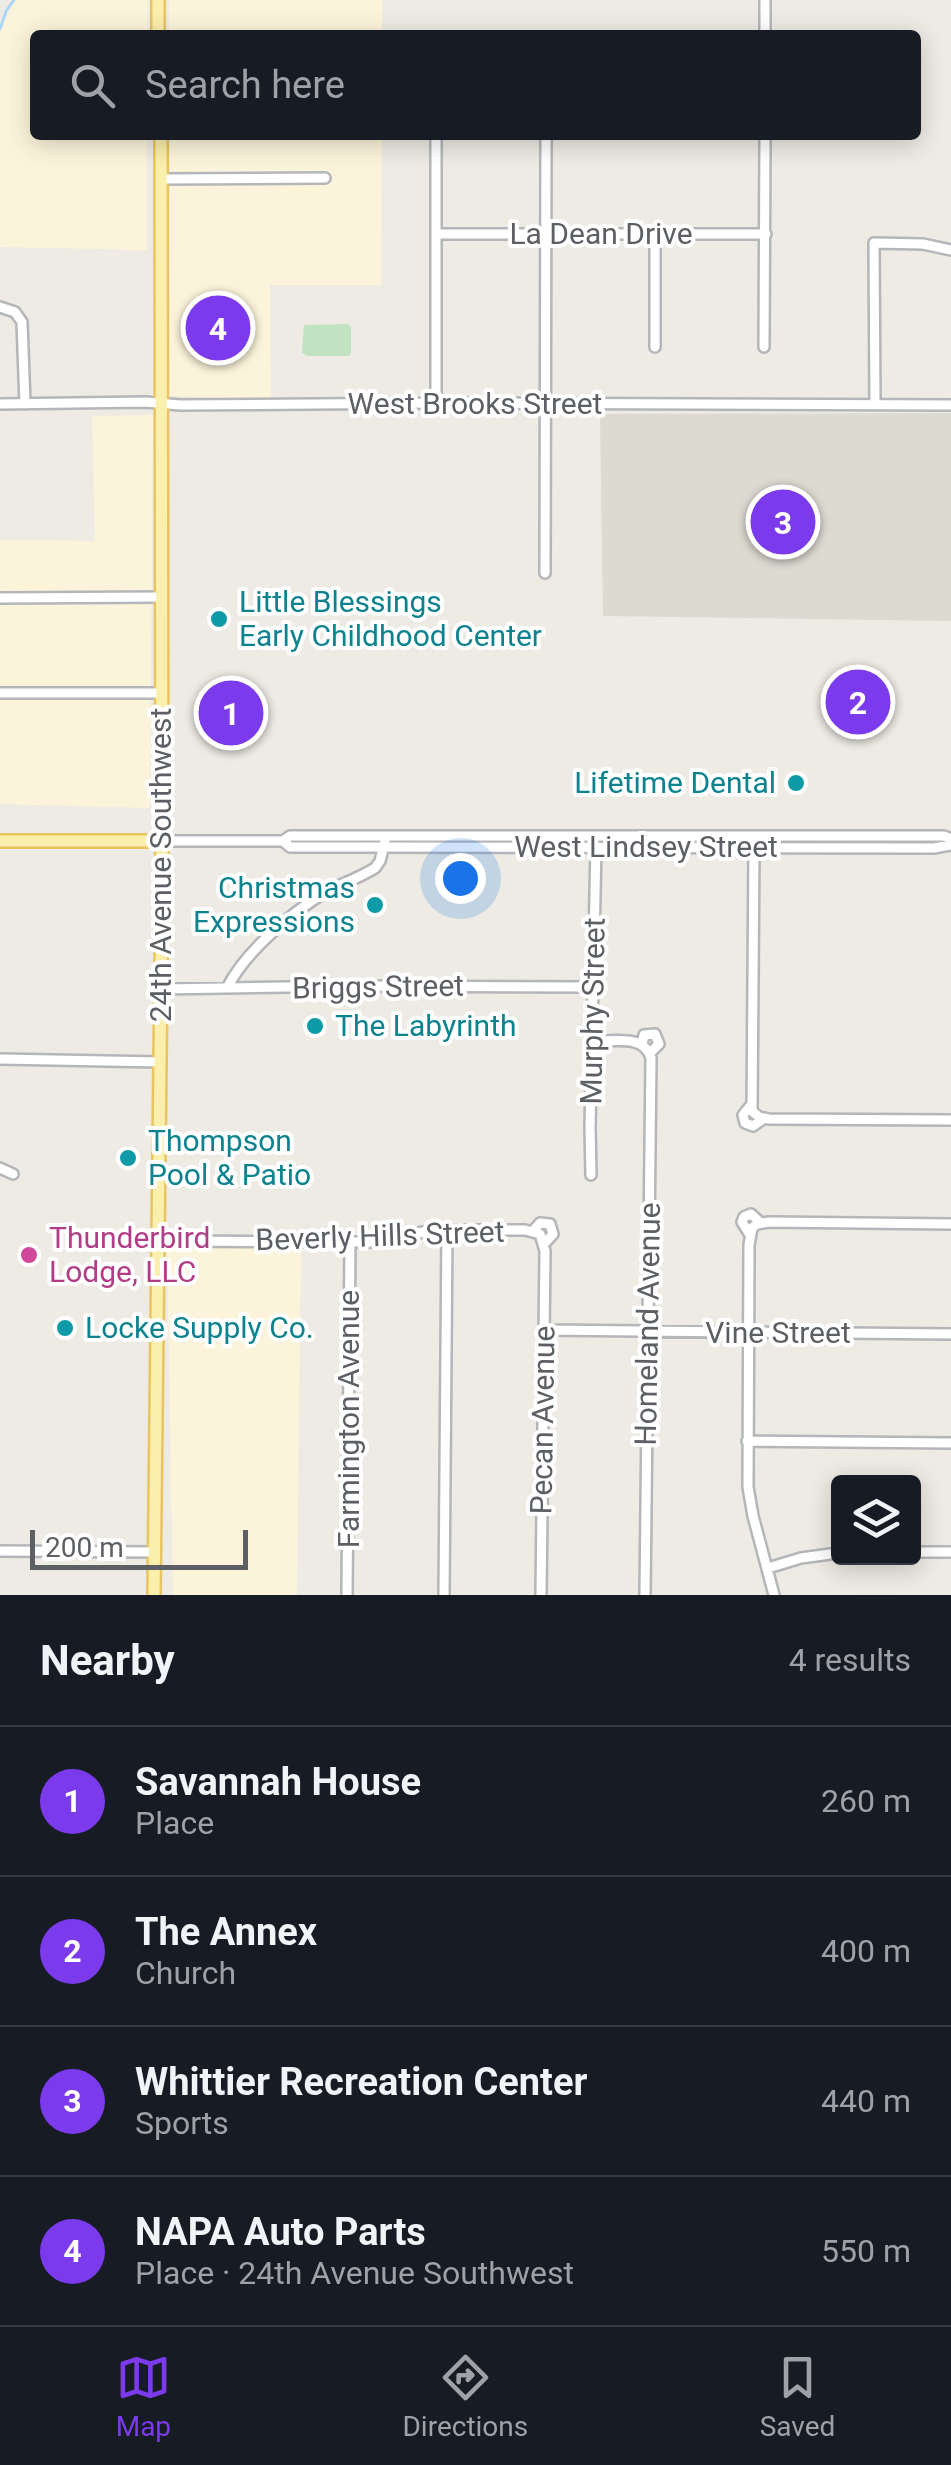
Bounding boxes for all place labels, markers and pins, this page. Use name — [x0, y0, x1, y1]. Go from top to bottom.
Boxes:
pin: 4 — [186, 290, 250, 366]
pin: 3 — [750, 484, 816, 560]
place label: Little Blessings Early Childhood Center — [239, 584, 542, 653]
marker: Little Blessings Early Childhood Center — [208, 608, 230, 630]
pin: 2 — [826, 664, 890, 740]
pin: 1 — [198, 676, 264, 750]
place label: Lifetime Dental — [574, 765, 776, 800]
marker: Lifetime Dental — [785, 772, 807, 794]
place label: Christmas Expressions — [193, 870, 355, 939]
marker: Christmas Expressions — [364, 894, 386, 916]
place label: The Labyrinth — [335, 1008, 517, 1043]
marker: The Labyrinth — [304, 1015, 326, 1037]
place label: Thompson Pool & Patio — [148, 1123, 311, 1192]
marker: Thompson Pool & Patio — [117, 1147, 139, 1169]
place label: Thunderbird Lodge, LLC — [49, 1220, 210, 1289]
marker: Thunderbird Lodge, LLC — [18, 1244, 40, 1266]
place label: Locke Supply Co. — [85, 1310, 314, 1345]
marker: Locke Supply Co. — [54, 1317, 76, 1339]

